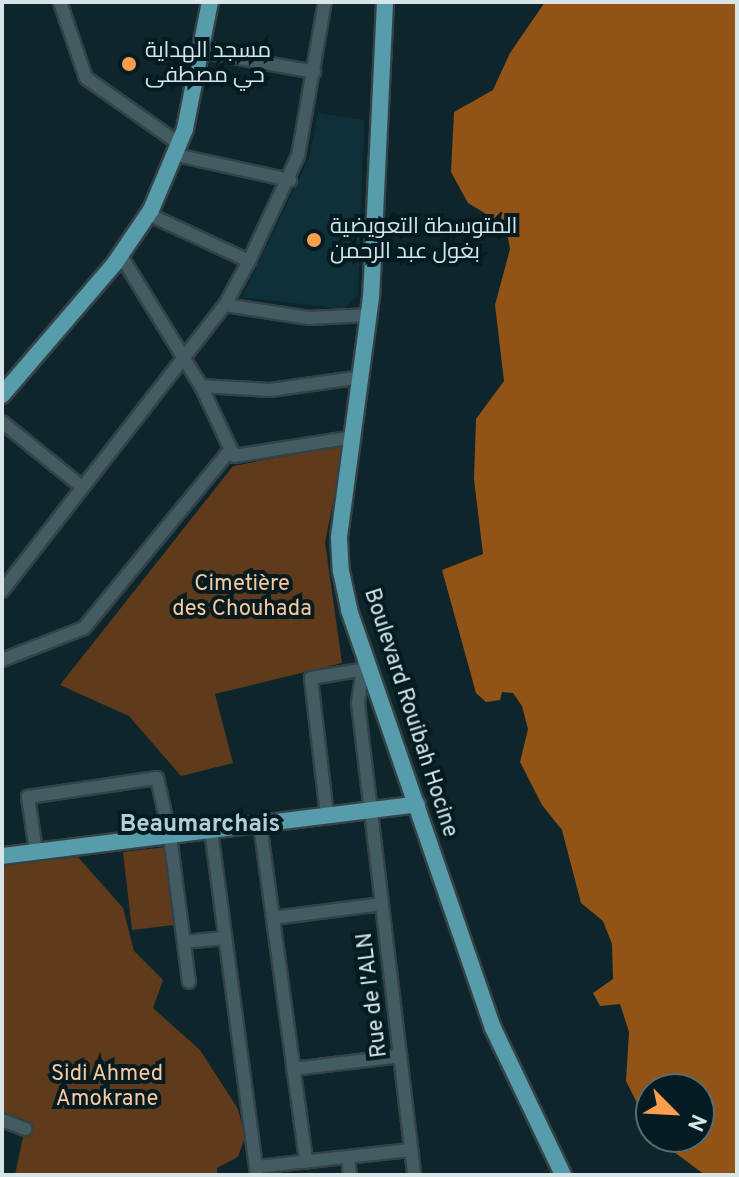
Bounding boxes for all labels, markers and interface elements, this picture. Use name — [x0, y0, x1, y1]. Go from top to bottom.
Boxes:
place label: مسجد الهداية حي مصطفى — [145, 38, 271, 90]
marker: مسجد الهداية حي مصطفى — [120, 55, 138, 73]
place label: المتوسطة التعويضية بغول عبد الرحمن — [330, 214, 518, 266]
marker: المتوسطة التعويضية بغول عبد الرحمن — [305, 231, 323, 249]
park label: Cimetière des Chouhada — [172, 571, 312, 622]
street label: Boulevard Rouibah Hocine — [357, 585, 463, 841]
district label: Beaumarchais — [120, 812, 280, 840]
street label: Rue de l'ALN — [352, 931, 394, 1059]
park label: Sidi Ahmed Amokrane — [50, 1061, 164, 1112]
north arrow — [635, 1073, 715, 1153]
text: N — [680, 1109, 711, 1135]

